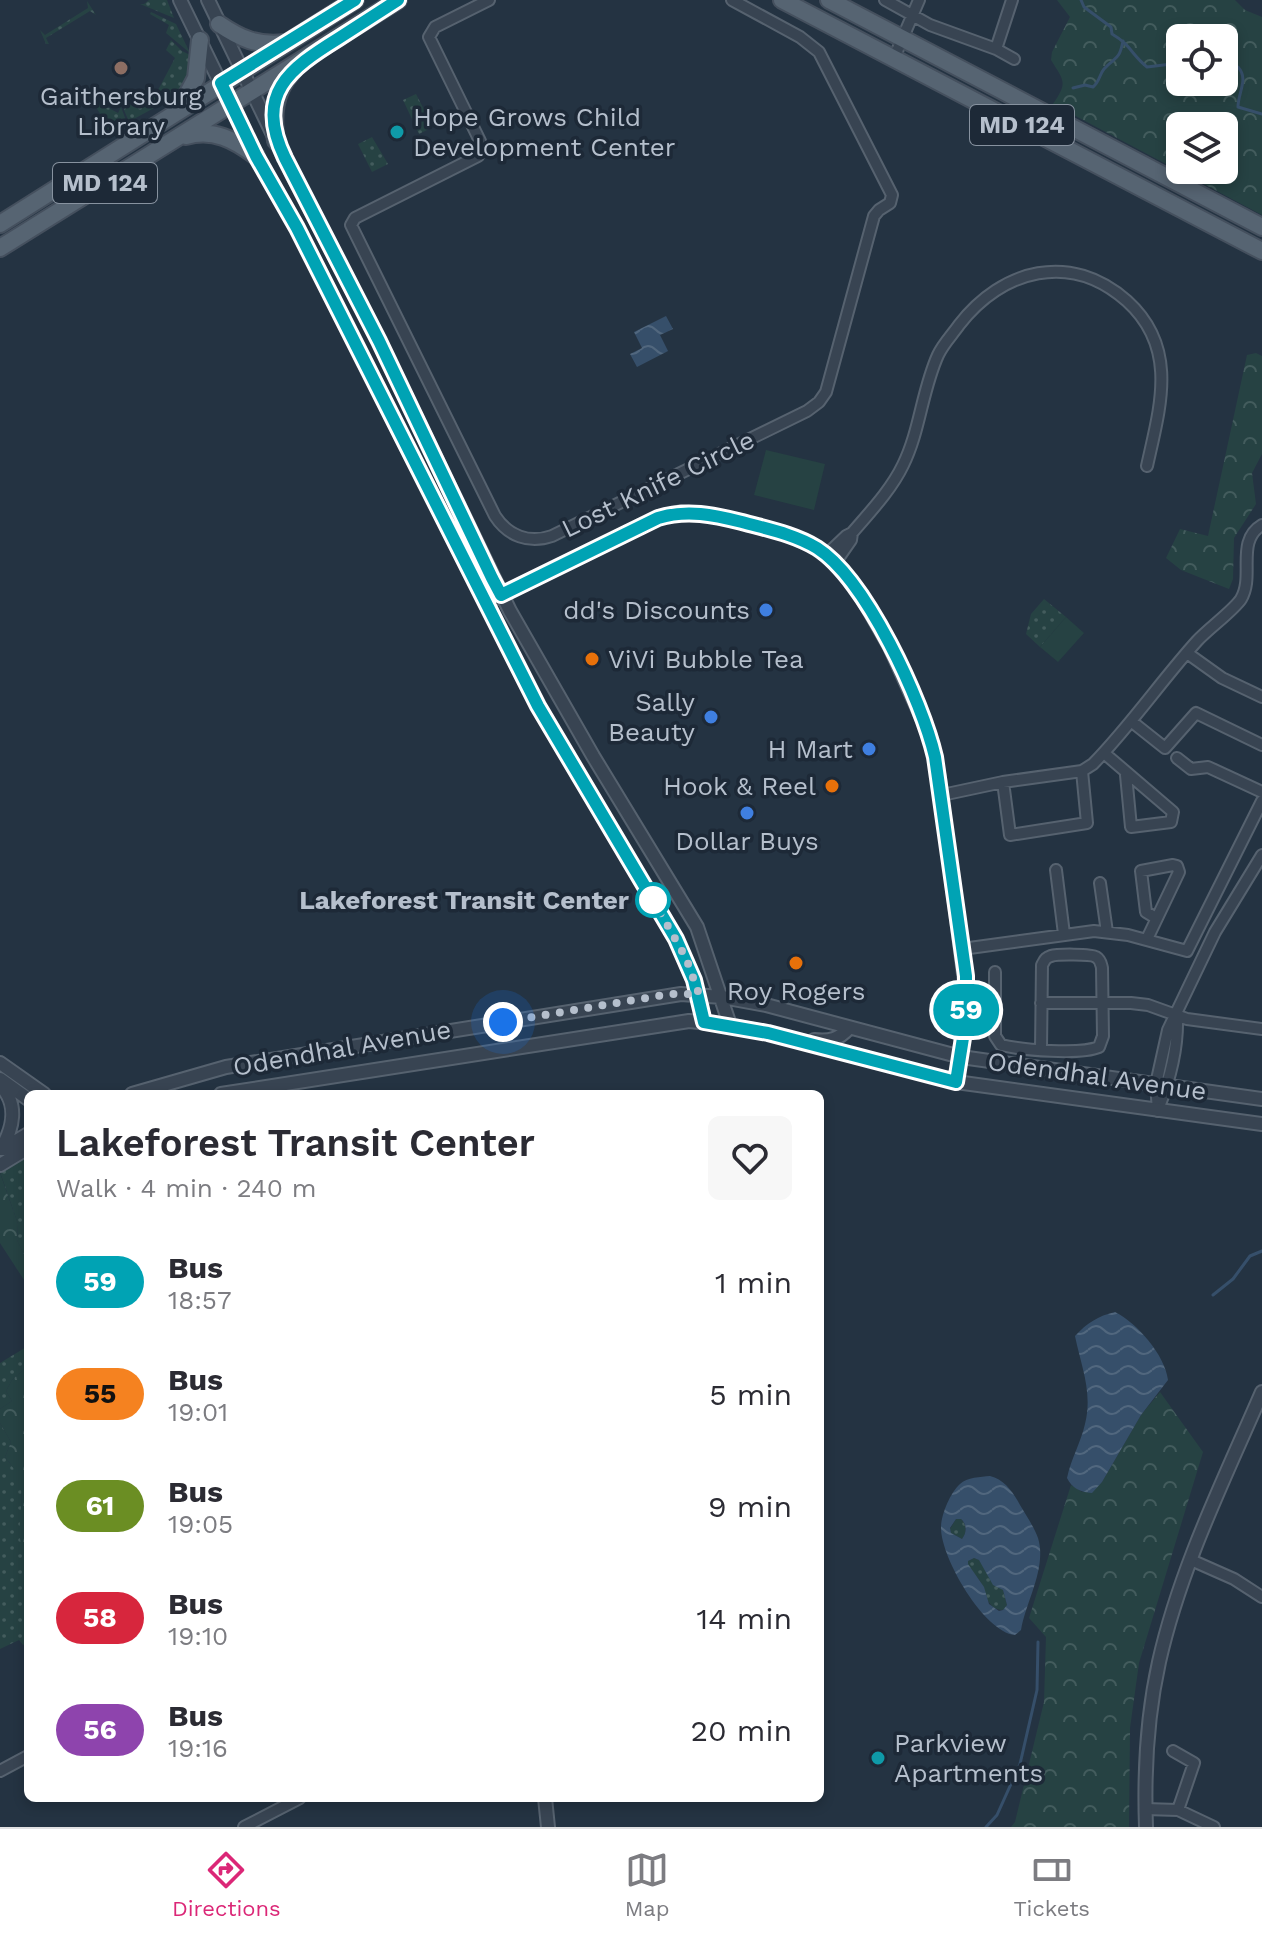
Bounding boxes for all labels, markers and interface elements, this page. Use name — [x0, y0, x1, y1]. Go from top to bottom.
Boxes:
map controls — [1166, 24, 1238, 184]
button: locate — [1166, 24, 1238, 96]
marker: Gaithersburg Library — [112, 59, 130, 77]
place label: Gaithersburg Library — [40, 81, 202, 141]
place label: Hope Grows Child Development Center — [413, 102, 675, 162]
road number: MD 124 — [970, 105, 1074, 145]
button: layers — [1166, 112, 1238, 184]
marker: Hope Grows Child Development Center — [388, 123, 406, 141]
road number: MD 124 — [53, 163, 157, 203]
street label: Lost Knife Circle — [557, 424, 759, 544]
place label: dd's Discounts — [563, 595, 750, 625]
marker: dd's Discounts — [757, 601, 775, 619]
place label: ViVi Bubble Tea — [608, 644, 804, 674]
marker: ViVi Bubble Tea — [583, 650, 601, 668]
place label: Sally Beauty — [608, 687, 696, 747]
marker: Sally Beauty — [702, 708, 720, 726]
place label: H Mart — [768, 734, 853, 764]
marker: H Mart — [860, 740, 878, 758]
place label: Hook & Reel — [663, 771, 816, 801]
marker: Hook & Reel — [823, 777, 841, 795]
marker: Dollar Buys — [738, 804, 756, 822]
place label: Dollar Buys — [675, 826, 819, 856]
marker: Lakeforest Transit Center — [636, 883, 670, 917]
place label: Lakeforest Transit Center — [299, 885, 630, 915]
marker: Roy Rogers — [787, 954, 805, 972]
place label: Roy Rogers — [727, 976, 865, 1006]
line badge: 59 — [930, 984, 1002, 1036]
text: 59 — [949, 993, 983, 1026]
your location — [483, 1002, 523, 1042]
street label: Odendhal Avenue — [231, 1014, 453, 1082]
street label: Odendhal Avenue — [986, 1046, 1208, 1106]
button: heart — [708, 1116, 792, 1200]
text: Lakeforest Transit Center — [56, 1121, 535, 1165]
text: Walk · 4 min · 240 m — [56, 1173, 317, 1203]
text: Bus — [168, 1250, 223, 1285]
text: 59 — [83, 1265, 117, 1298]
text: 1 min — [715, 1265, 792, 1300]
text: 18:57 — [168, 1285, 232, 1315]
text: Bus — [168, 1362, 223, 1397]
text: 55 — [84, 1377, 116, 1410]
text: 5 min — [709, 1377, 792, 1412]
text: 19:01 — [168, 1397, 228, 1427]
text: Bus — [168, 1474, 223, 1509]
text: 61 — [86, 1489, 114, 1522]
text: 9 min — [708, 1489, 792, 1524]
text: 19:05 — [168, 1509, 233, 1539]
text: Bus — [168, 1586, 223, 1621]
text: 58 — [83, 1601, 117, 1634]
text: 14 min — [697, 1601, 792, 1636]
text: 19:10 — [168, 1621, 228, 1651]
text: Bus — [168, 1698, 223, 1733]
text: 56 — [83, 1713, 117, 1746]
text: 20 min — [690, 1713, 792, 1748]
place label: Parkview Apartments — [894, 1728, 1043, 1788]
text: 19:16 — [168, 1733, 228, 1763]
marker: Parkview Apartments — [869, 1749, 887, 1767]
tab: Directions — [172, 1848, 281, 1921]
tab: Map — [625, 1848, 670, 1921]
tab: Tickets — [1014, 1848, 1090, 1921]

